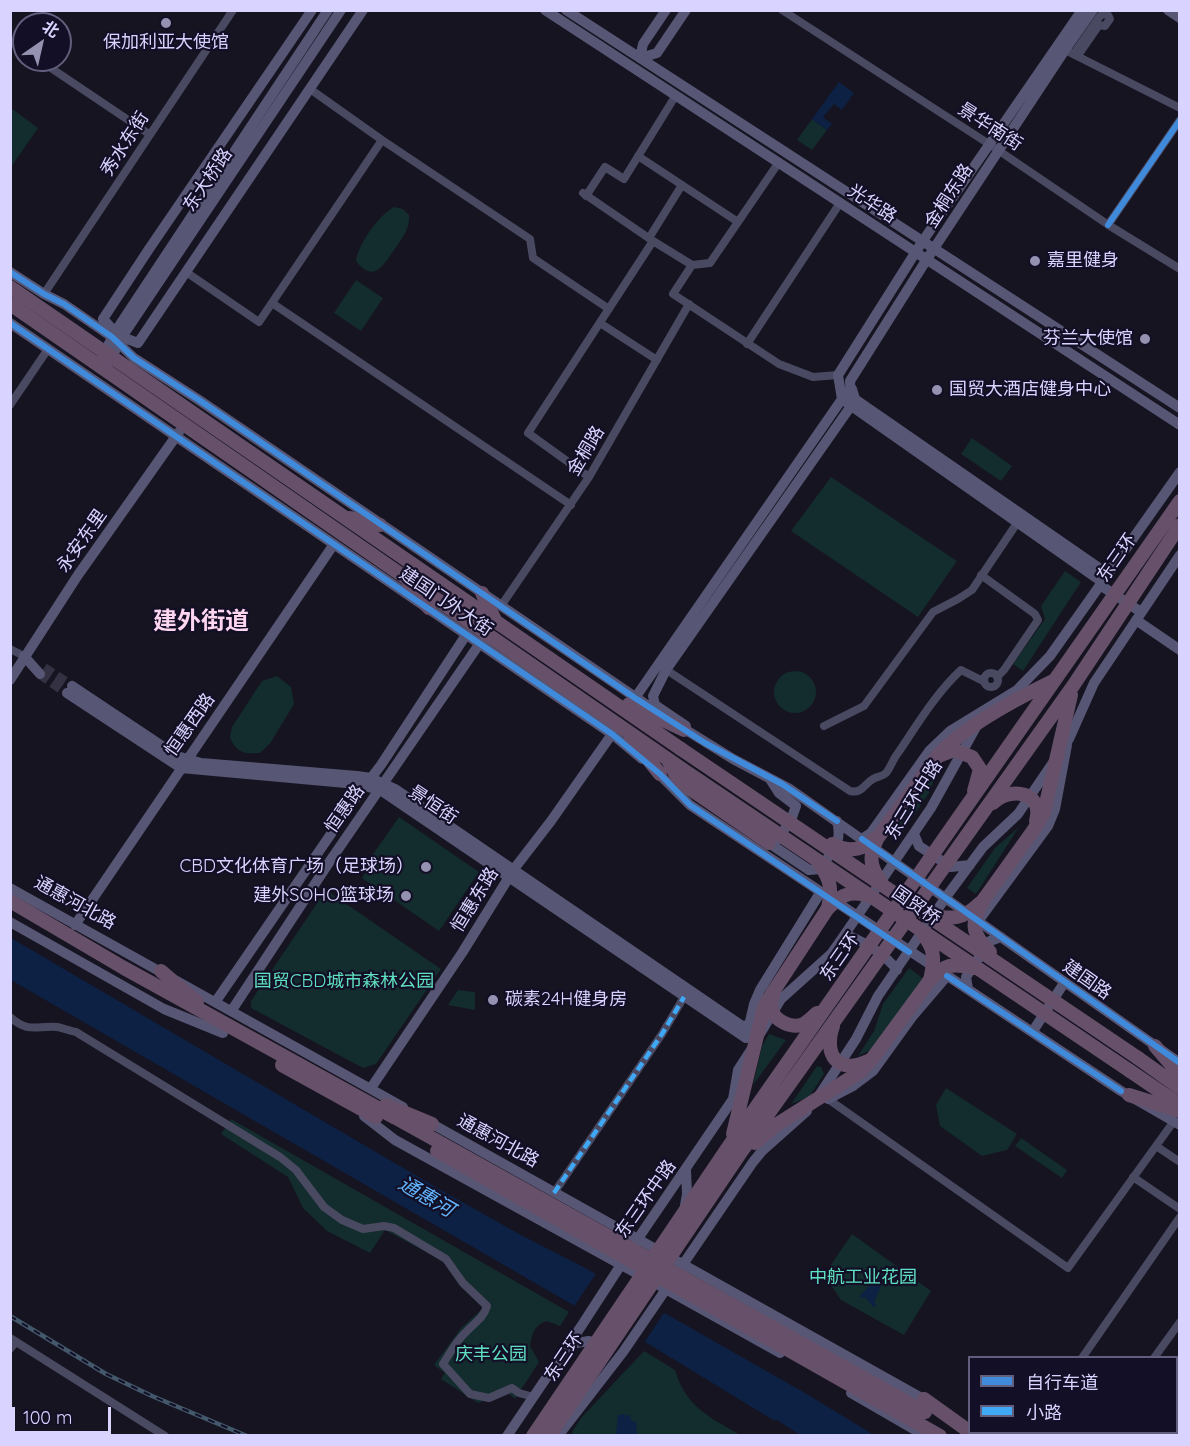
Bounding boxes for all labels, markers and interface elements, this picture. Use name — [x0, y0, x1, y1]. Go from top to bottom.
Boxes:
north arrow — [12, 12, 72, 72]
text: 北 — [39, 16, 63, 41]
marker: 保加利亚大使馆 — [159, 16, 173, 30]
place label: 保加利亚大使馆 — [103, 32, 229, 54]
street label: 景华南街 — [954, 98, 1026, 156]
street label: 秀水东街 — [96, 108, 154, 180]
street label: 东大桥路 — [179, 144, 237, 216]
street label: 金桐东路 — [920, 160, 978, 232]
street label: 光华路 — [843, 180, 901, 228]
place label: 嘉里健身 — [1047, 250, 1119, 272]
marker: 嘉里健身 — [1028, 254, 1042, 268]
place label: 芬兰大使馆 — [1043, 328, 1133, 350]
marker: 芬兰大使馆 — [1138, 332, 1152, 346]
place label: 国贸大酒店健身中心 — [949, 379, 1111, 401]
marker: 国贸大酒店健身中心 — [930, 383, 944, 397]
street label: 金桐路 — [563, 422, 609, 480]
street label: 永安东里 — [53, 505, 111, 577]
street label: 东三环 — [1093, 530, 1141, 586]
street label: 建国门外大街 — [395, 563, 497, 641]
district label: 建外街道 — [153, 608, 249, 636]
street label: 恒惠西路 — [161, 689, 219, 761]
street label: 东三环中路 — [881, 756, 947, 844]
street label: 恒惠路 — [321, 781, 369, 837]
street label: 景恒街 — [405, 781, 461, 829]
place label: CBD文化体育广场（足球场） — [180, 856, 414, 878]
marker: CBD文化体育广场（足球场） — [419, 860, 433, 874]
street label: 恒惠东路 — [447, 864, 503, 936]
street label: 通惠河北路 — [30, 872, 120, 934]
street label: 国贸桥 — [888, 882, 944, 930]
place label: 建外SOHO篮球场 — [253, 885, 394, 907]
marker: 建外SOHO篮球场 — [399, 889, 413, 903]
street label: 东三环 — [816, 929, 864, 985]
street label: 建国路 — [1059, 956, 1115, 1004]
park label: 国贸CBD城市森林公园 — [254, 971, 434, 993]
place label: 碳素24H健身房 — [505, 989, 627, 1011]
marker: 碳素24H健身房 — [486, 993, 500, 1007]
street label: 通惠河北路 — [453, 1110, 543, 1172]
street label: 东三环中路 — [611, 1156, 681, 1242]
water label: 通惠河 — [394, 1172, 458, 1222]
park label: 中航工业花园 — [809, 1267, 917, 1289]
street label: 东三环 — [540, 1329, 588, 1385]
park label: 庆丰公园 — [455, 1344, 527, 1366]
legend — [968, 1356, 1178, 1434]
text: 自行车道 — [1026, 1371, 1098, 1394]
scale bar — [15, 1395, 114, 1433]
text: 小路 — [1026, 1401, 1062, 1424]
text: 100 m — [23, 1406, 72, 1429]

